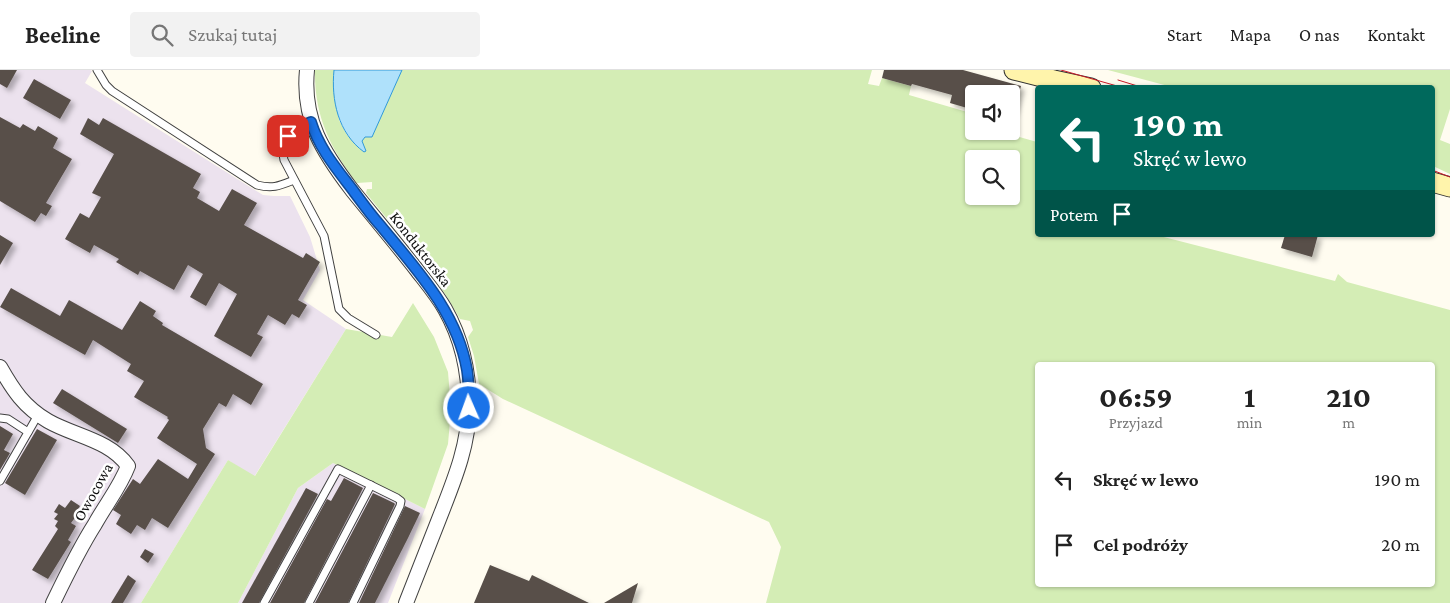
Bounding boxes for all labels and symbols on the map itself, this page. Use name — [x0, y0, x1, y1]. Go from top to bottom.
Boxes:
pin — [267, 115, 309, 157]
street label: Konduktorska — [387, 208, 456, 290]
position arrow — [442, 381, 494, 433]
street label: Owocowa — [70, 459, 116, 524]

